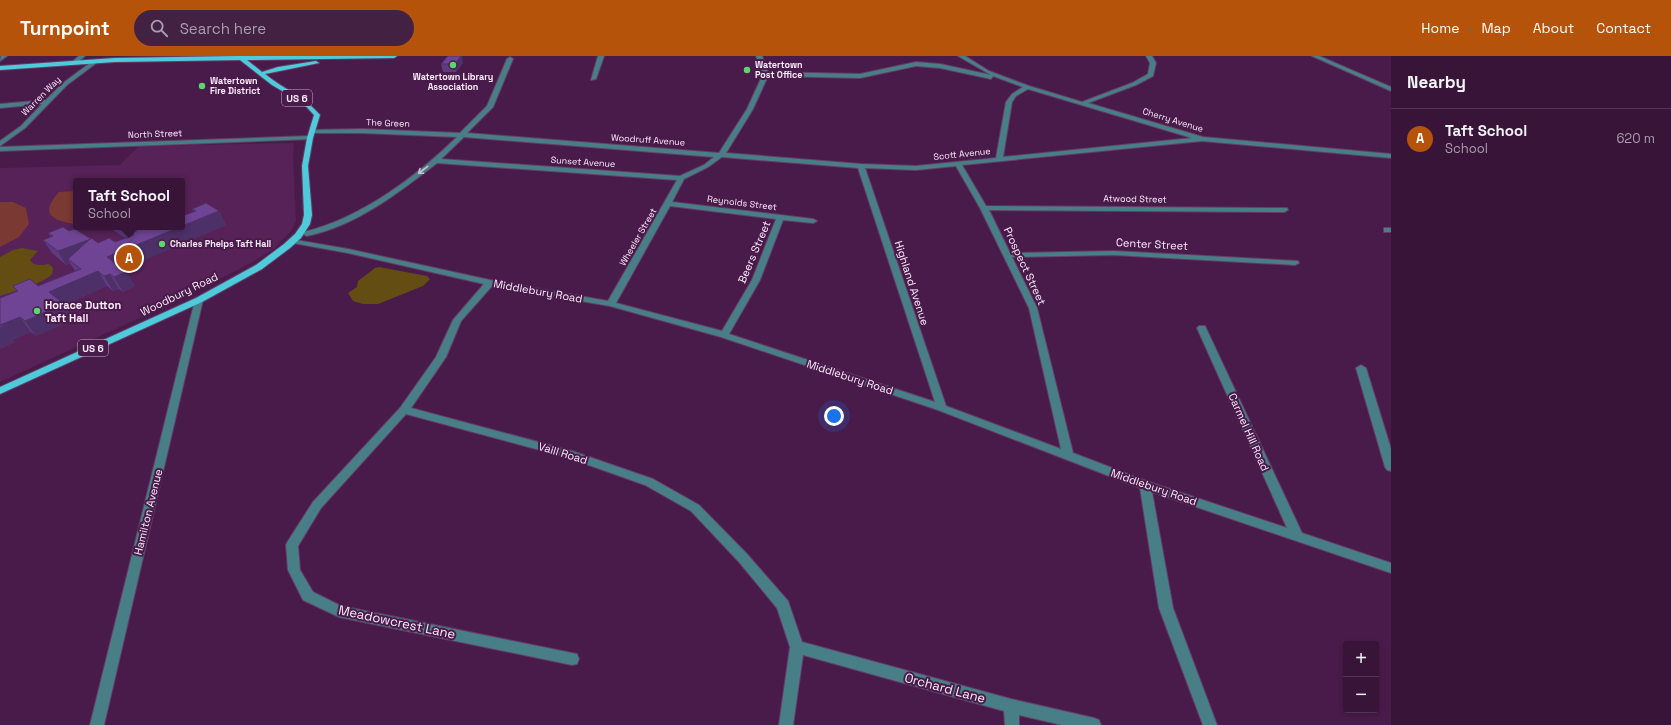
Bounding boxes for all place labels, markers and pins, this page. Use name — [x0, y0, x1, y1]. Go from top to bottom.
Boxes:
place label: Watertown Post Office — [755, 59, 803, 81]
marker: Watertown Library Association — [448, 60, 458, 70]
marker: Watertown Post Office — [742, 65, 752, 75]
place label: Watertown Library Association — [413, 71, 493, 93]
place label: Watertown Fire District — [210, 75, 260, 97]
marker: Watertown Fire District — [197, 81, 207, 91]
place label: Charles Phelps Taft Hall — [170, 238, 271, 250]
marker: Charles Phelps Taft Hall — [157, 239, 167, 249]
pin: A — [116, 243, 142, 273]
place label: Horace Dutton Taft Hall — [45, 298, 121, 325]
marker: Horace Dutton Taft Hall — [32, 306, 42, 316]

